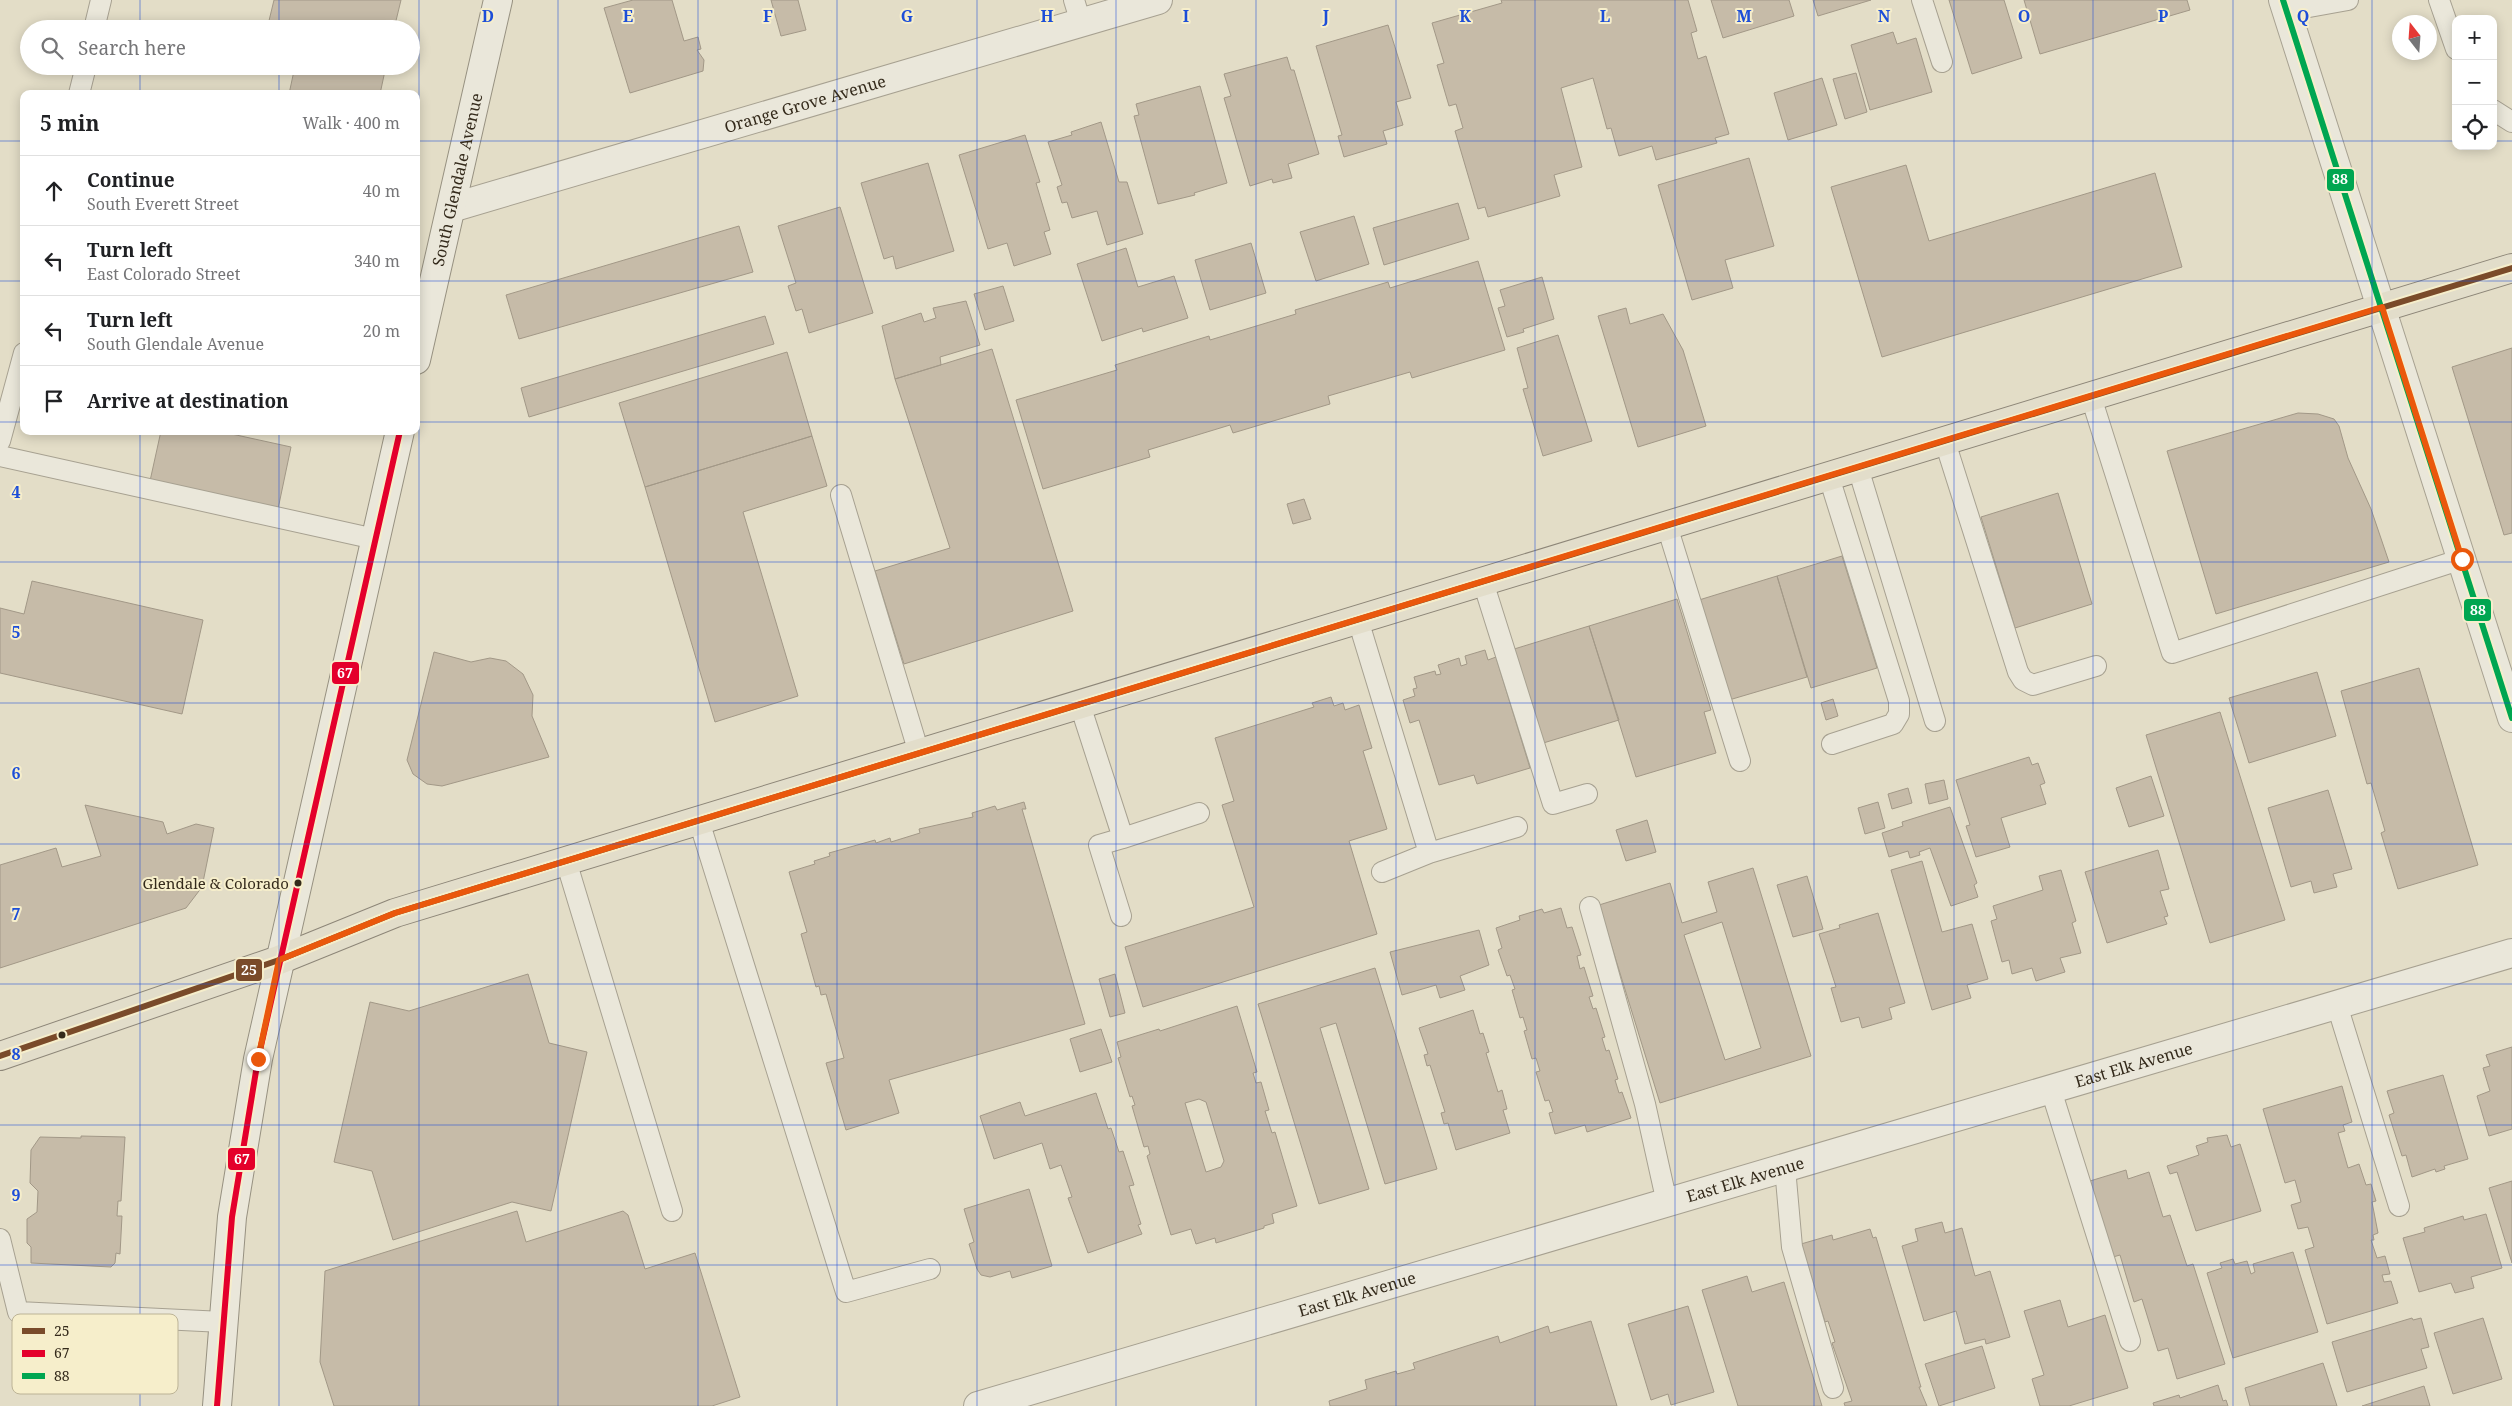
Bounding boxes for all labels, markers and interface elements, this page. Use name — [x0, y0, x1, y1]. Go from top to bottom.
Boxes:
text: D — [482, 5, 494, 27]
text: E — [623, 5, 633, 27]
text: F — [763, 5, 773, 27]
text: G — [901, 5, 913, 27]
text: H — [1040, 5, 1054, 27]
text: I — [1183, 5, 1189, 27]
text: J — [1322, 5, 1330, 27]
text: K — [1459, 5, 1471, 27]
text: L — [1600, 5, 1610, 27]
text: M — [1736, 5, 1752, 27]
text: N — [1878, 5, 1891, 27]
text: O — [2018, 5, 2030, 27]
text: P — [2158, 5, 2168, 27]
text: Q — [2297, 5, 2309, 27]
north arrow — [2392, 15, 2437, 60]
map controls — [2452, 15, 2497, 150]
button: + — [2452, 15, 2497, 60]
search box — [20, 20, 420, 75]
icon: search — [38, 34, 66, 62]
text: Search here — [78, 35, 186, 61]
button: − — [2452, 60, 2497, 105]
street label: Orange Grove Avenue — [722, 70, 888, 138]
street label: South Glendale Avenue — [427, 91, 487, 268]
button: locate — [2452, 105, 2497, 150]
text: 5 min — [40, 109, 99, 137]
text: Walk · 400 m — [303, 112, 400, 134]
text: Continue — [87, 167, 175, 193]
line badge: 88 — [2326, 168, 2355, 192]
text: 88 — [2332, 169, 2348, 188]
icon: ahead — [40, 177, 68, 205]
text: 40 m — [363, 180, 400, 202]
text: South Everett Street — [87, 193, 239, 215]
text: Turn left — [87, 237, 173, 263]
icon: left — [40, 247, 68, 275]
text: 340 m — [354, 250, 400, 272]
text: East Colorado Street — [87, 263, 240, 285]
text: Turn left — [87, 307, 173, 333]
icon: left — [40, 317, 68, 345]
text: 20 m — [363, 320, 400, 342]
text: South Glendale Avenue — [87, 333, 264, 355]
icon: arrive — [40, 387, 68, 415]
text: Arrive at destination — [87, 388, 289, 414]
text: 4 — [11, 481, 21, 503]
route start — [2451, 548, 2474, 571]
line badge: 88 — [2463, 598, 2492, 622]
text: 88 — [2470, 600, 2486, 619]
text: 5 — [11, 621, 21, 643]
line badge: 67 — [331, 661, 360, 685]
text: 67 — [337, 663, 353, 682]
text: 6 — [11, 762, 21, 784]
place label: Glendale & Colorado — [142, 873, 289, 893]
marker: Glendale & Colorado — [293, 878, 303, 888]
text: 7 — [11, 903, 21, 925]
line badge: 25 — [235, 958, 263, 982]
text: 25 — [241, 960, 257, 979]
unlabelled marker — [57, 1030, 67, 1040]
street label: East Elk Avenue — [2072, 1037, 2195, 1093]
text: 8 — [11, 1043, 21, 1065]
route end — [247, 1048, 270, 1071]
line badge: 67 — [227, 1147, 256, 1171]
text: 67 — [234, 1149, 250, 1168]
street label: East Elk Avenue — [1684, 1152, 1807, 1207]
text: 9 — [11, 1184, 21, 1206]
street label: East Elk Avenue — [1295, 1266, 1418, 1322]
legend — [12, 1314, 178, 1394]
text: 25 — [54, 1321, 70, 1340]
text: 67 — [54, 1343, 70, 1362]
text: 88 — [54, 1366, 70, 1385]

